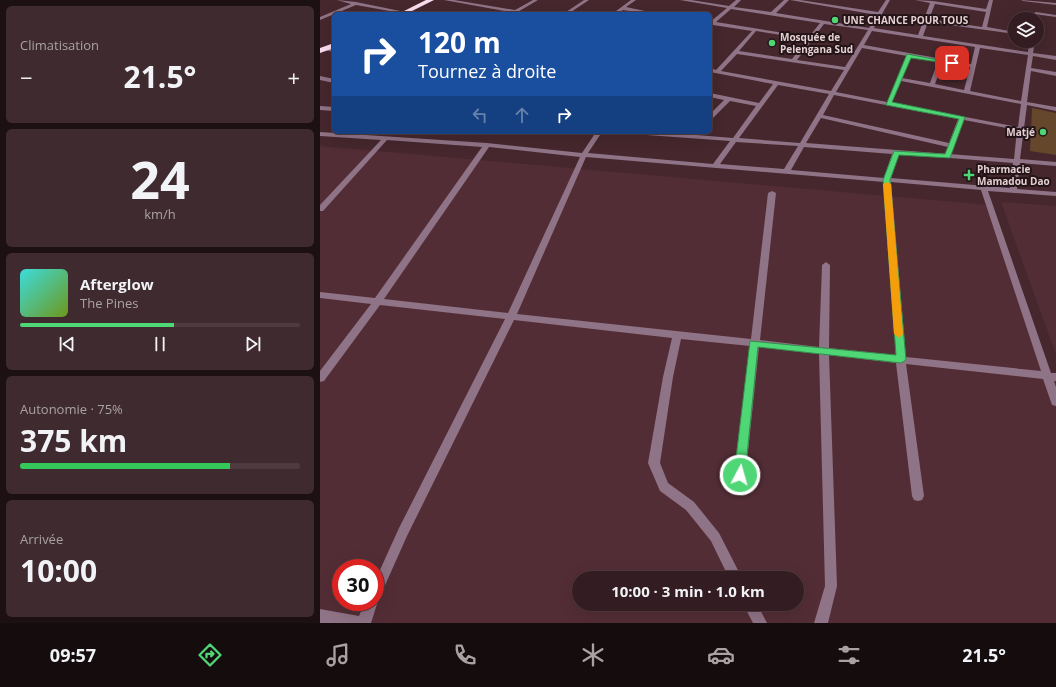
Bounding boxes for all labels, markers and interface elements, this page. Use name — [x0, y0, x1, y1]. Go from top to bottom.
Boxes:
map controls — [1008, 12, 1044, 48]
button: layers — [1008, 12, 1044, 48]
place label: UNE CHANCE POUR TOUS — [843, 13, 969, 27]
marker: UNE CHANCE POUR TOUS — [830, 15, 840, 25]
text: 120 m — [418, 23, 501, 61]
icon: right — [352, 28, 404, 80]
place label: Mosquée de Pelengana Sud — [780, 30, 853, 56]
text: Climatisation — [20, 36, 99, 54]
marker: Mosquée de Pelengana Sud — [767, 38, 777, 48]
pin — [935, 46, 969, 80]
icon: arrive — [941, 52, 963, 74]
text: 21.5° — [124, 56, 196, 97]
text: Tournez à droite — [418, 59, 556, 83]
text: − — [20, 62, 33, 92]
text: + — [287, 62, 300, 92]
icon: left — [469, 104, 491, 126]
icon: ahead — [511, 104, 533, 126]
icon: right — [553, 104, 575, 126]
place label: Matjé — [1006, 125, 1035, 139]
marker: Matjé — [1038, 127, 1048, 137]
text: 24 — [130, 143, 190, 214]
place label: Pharmacie Mamadou Dao — [977, 162, 1050, 188]
marker: Pharmacie Mamadou Dao — [964, 170, 974, 180]
text: km/h — [144, 205, 176, 223]
text: Afterglow — [80, 274, 154, 294]
text: The Pines — [80, 294, 138, 312]
icon: previous — [56, 333, 78, 355]
icon: pause — [149, 333, 171, 355]
icon: next — [242, 333, 264, 355]
text: Autonomie · 75% — [20, 400, 123, 418]
text: 375 km — [20, 420, 127, 461]
position arrow — [719, 454, 761, 496]
text: Arrivée — [20, 530, 63, 548]
text: 10:00 — [20, 550, 97, 591]
speed limit sign: 30 — [332, 559, 384, 611]
text: 10:00 · 3 min · 1.0 km — [611, 581, 765, 601]
icon: directions — [196, 641, 224, 669]
icon: music — [324, 641, 352, 669]
icon: phone — [451, 641, 479, 669]
icon: climate — [579, 641, 607, 669]
icon: car — [707, 641, 735, 669]
icon: filters — [835, 641, 863, 669]
text: 09:57 — [50, 643, 96, 667]
text: 21.5° — [962, 643, 1006, 667]

